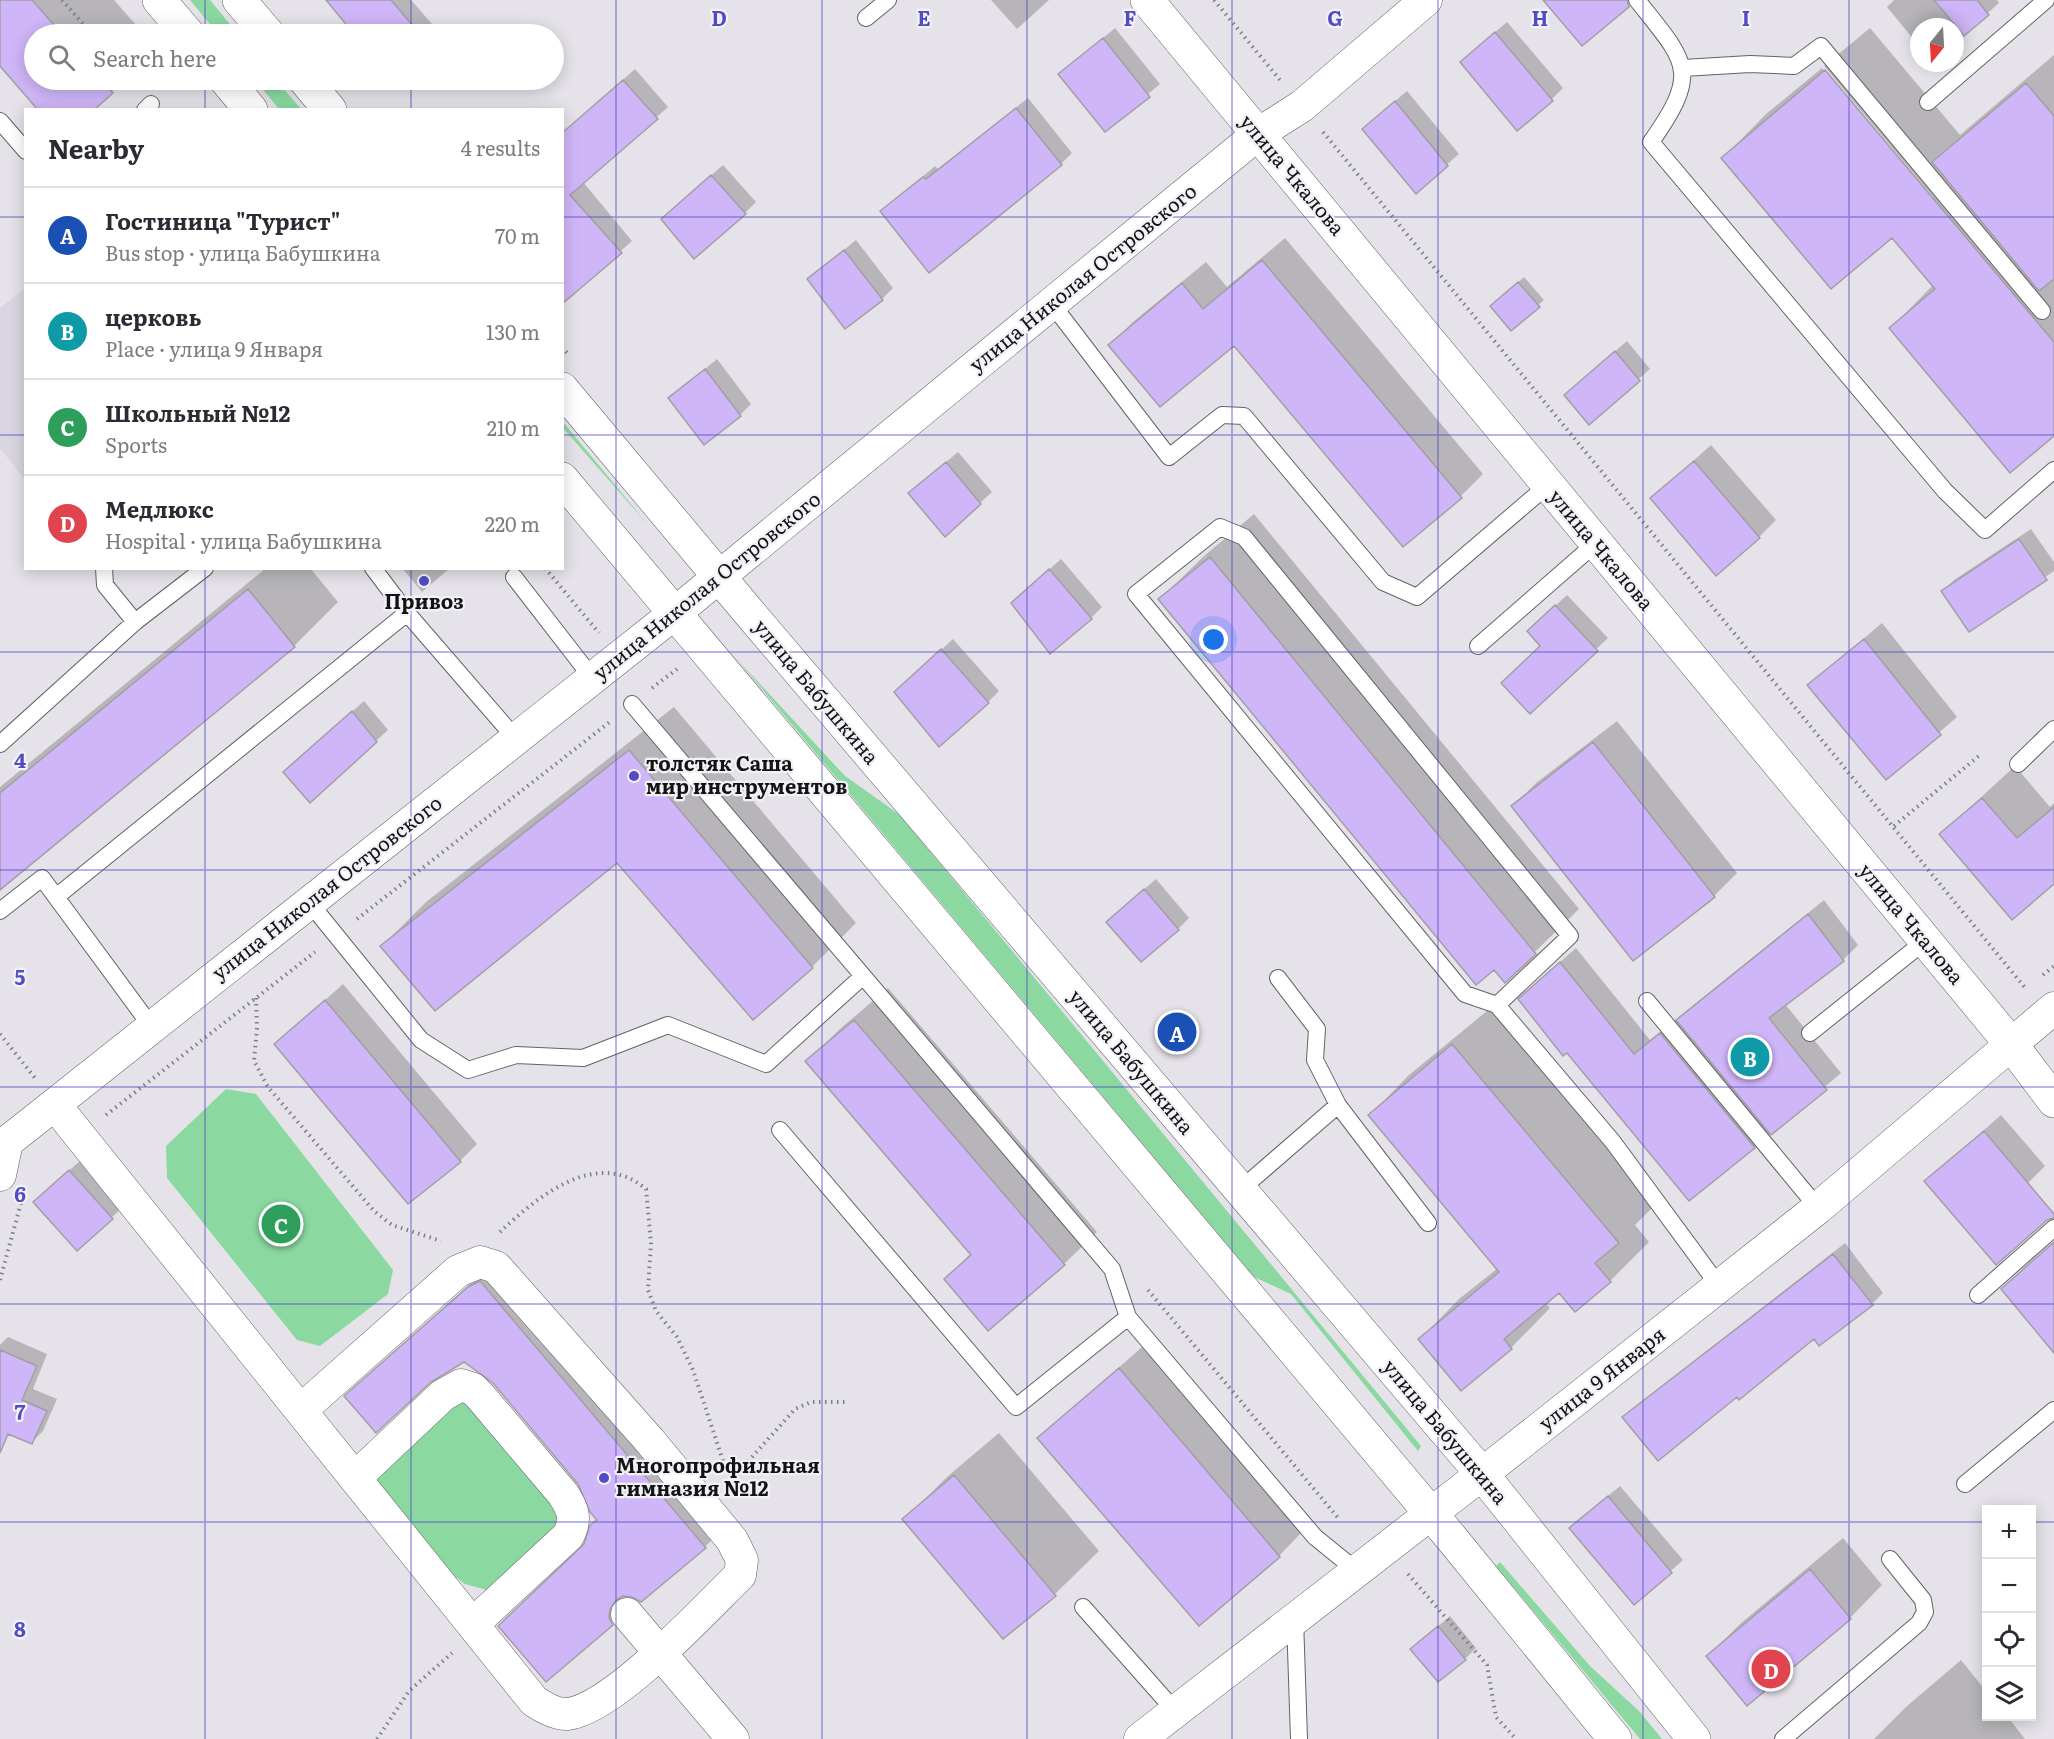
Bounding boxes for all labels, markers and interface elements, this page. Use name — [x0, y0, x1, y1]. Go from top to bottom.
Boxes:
text: D — [711, 2, 727, 32]
text: E — [917, 2, 931, 32]
text: F — [1124, 2, 1137, 32]
text: G — [1327, 2, 1343, 32]
text: H — [1532, 2, 1548, 32]
text: I — [1742, 2, 1750, 32]
north arrow — [1910, 18, 1964, 72]
search box — [24, 24, 564, 90]
icon: search — [45, 41, 78, 74]
text: Search here — [93, 41, 216, 74]
street label: улица Чкалова — [1234, 107, 1353, 241]
text: Nearby — [48, 128, 144, 167]
text: 4 results — [461, 132, 540, 162]
street label: улица Николая Островского — [961, 175, 1202, 378]
text: Гостиница "Турист" — [105, 204, 340, 237]
text: A — [60, 220, 75, 250]
text: 70 m — [495, 220, 540, 250]
text: Bus stop · улица Бабушкина — [105, 237, 380, 267]
text: церковь — [105, 300, 202, 333]
text: B — [61, 316, 74, 346]
text: 130 m — [486, 316, 540, 346]
text: Place · улица 9 Января — [105, 333, 323, 363]
text: Школьный №12 — [105, 396, 290, 429]
text: C — [60, 412, 75, 442]
text: 210 m — [487, 412, 540, 442]
text: Sports — [105, 429, 167, 459]
street label: улица Чкалова — [1543, 482, 1662, 616]
street label: улица Николая Островского — [585, 483, 826, 686]
text: Медлюкс — [105, 492, 214, 525]
text: D — [60, 508, 75, 538]
text: 220 m — [485, 508, 540, 538]
text: Hospital · улица Бабушкина — [105, 525, 382, 555]
marker: Привоз — [417, 574, 431, 588]
place label: Привоз — [384, 585, 464, 615]
street label: улица Бабушкина — [748, 612, 887, 770]
your location — [1199, 625, 1228, 654]
text: 4 — [14, 744, 26, 774]
place label: толстяк Саша мир инструментов — [646, 747, 847, 800]
marker: толстяк Саша мир инструментов — [627, 769, 641, 783]
street label: улица Николая Островского — [204, 787, 447, 986]
street label: улица Чкалова — [1853, 856, 1972, 990]
text: 5 — [15, 961, 26, 991]
street label: улица Бабушкина — [1063, 982, 1202, 1140]
pin: A — [1158, 1010, 1196, 1054]
pin: B — [1730, 1034, 1770, 1080]
text: 6 — [14, 1178, 26, 1208]
pin: C — [262, 1202, 300, 1246]
street label: улица 9 Января — [1531, 1318, 1671, 1437]
street label: улица Бабушкина — [1377, 1352, 1516, 1510]
text: 7 — [15, 1396, 26, 1426]
place label: Многопрофильная гимназия №12 — [616, 1449, 820, 1502]
marker: Многопрофильная гимназия №12 — [597, 1471, 611, 1485]
map controls — [1982, 1505, 2036, 1721]
button: + — [1982, 1505, 2036, 1559]
button: − — [1982, 1559, 2036, 1613]
text: 8 — [14, 1613, 26, 1643]
button: locate — [1982, 1613, 2036, 1667]
pin: D — [1752, 1646, 1790, 1692]
button: layers — [1982, 1667, 2036, 1721]

